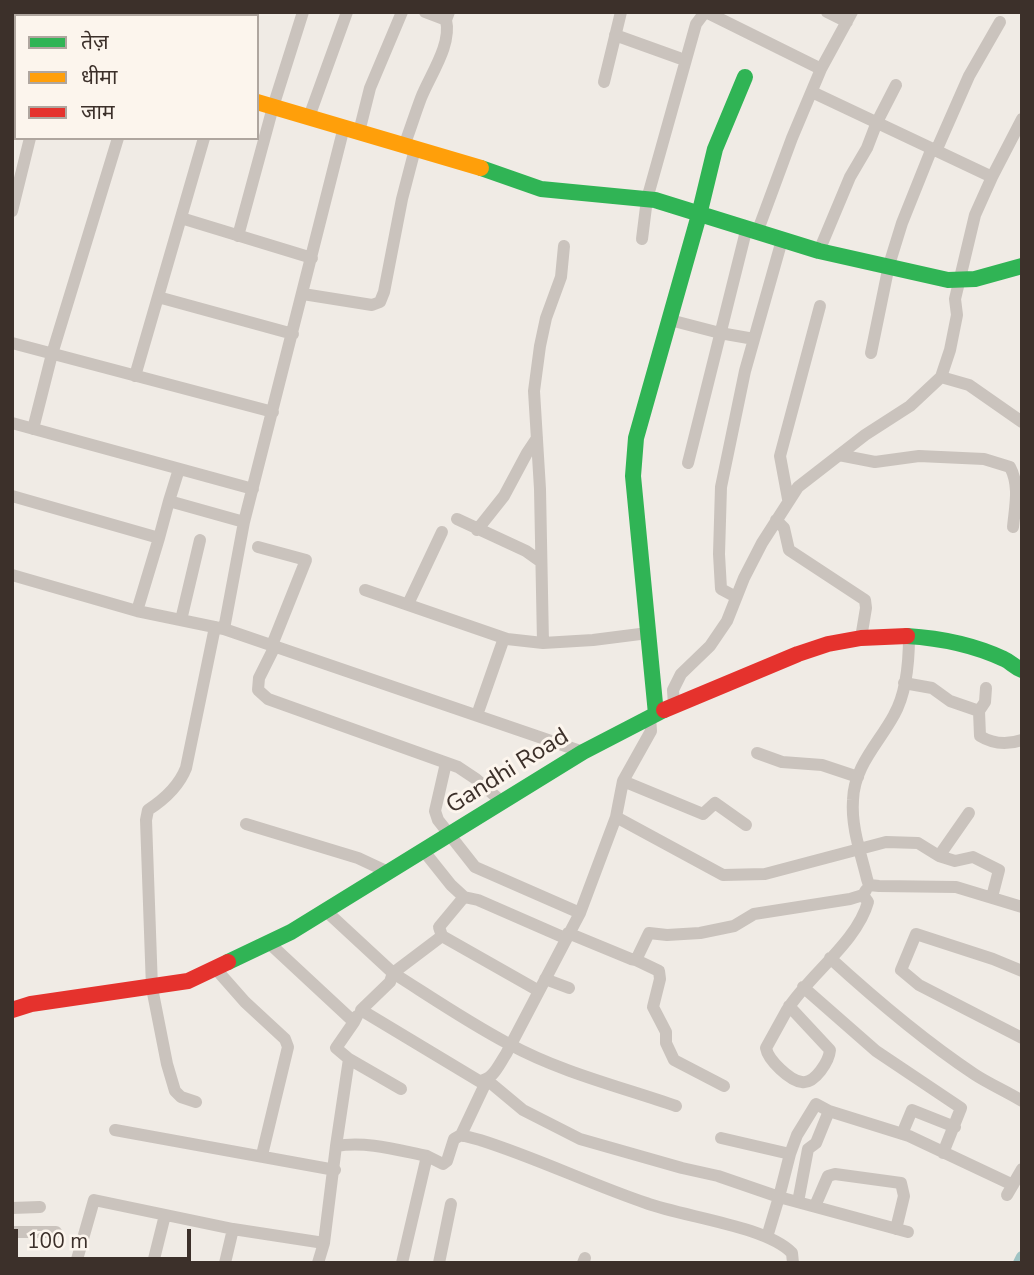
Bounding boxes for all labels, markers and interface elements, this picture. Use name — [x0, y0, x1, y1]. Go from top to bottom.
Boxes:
legend — [14, 14, 259, 140]
text: तेज़ — [81, 28, 109, 56]
text: धीमा — [81, 63, 117, 91]
text: जाम — [81, 98, 115, 126]
street label: Gandhi Road — [441, 723, 575, 821]
scale bar — [18, 1216, 194, 1260]
text: 100 m — [27, 1227, 88, 1255]

